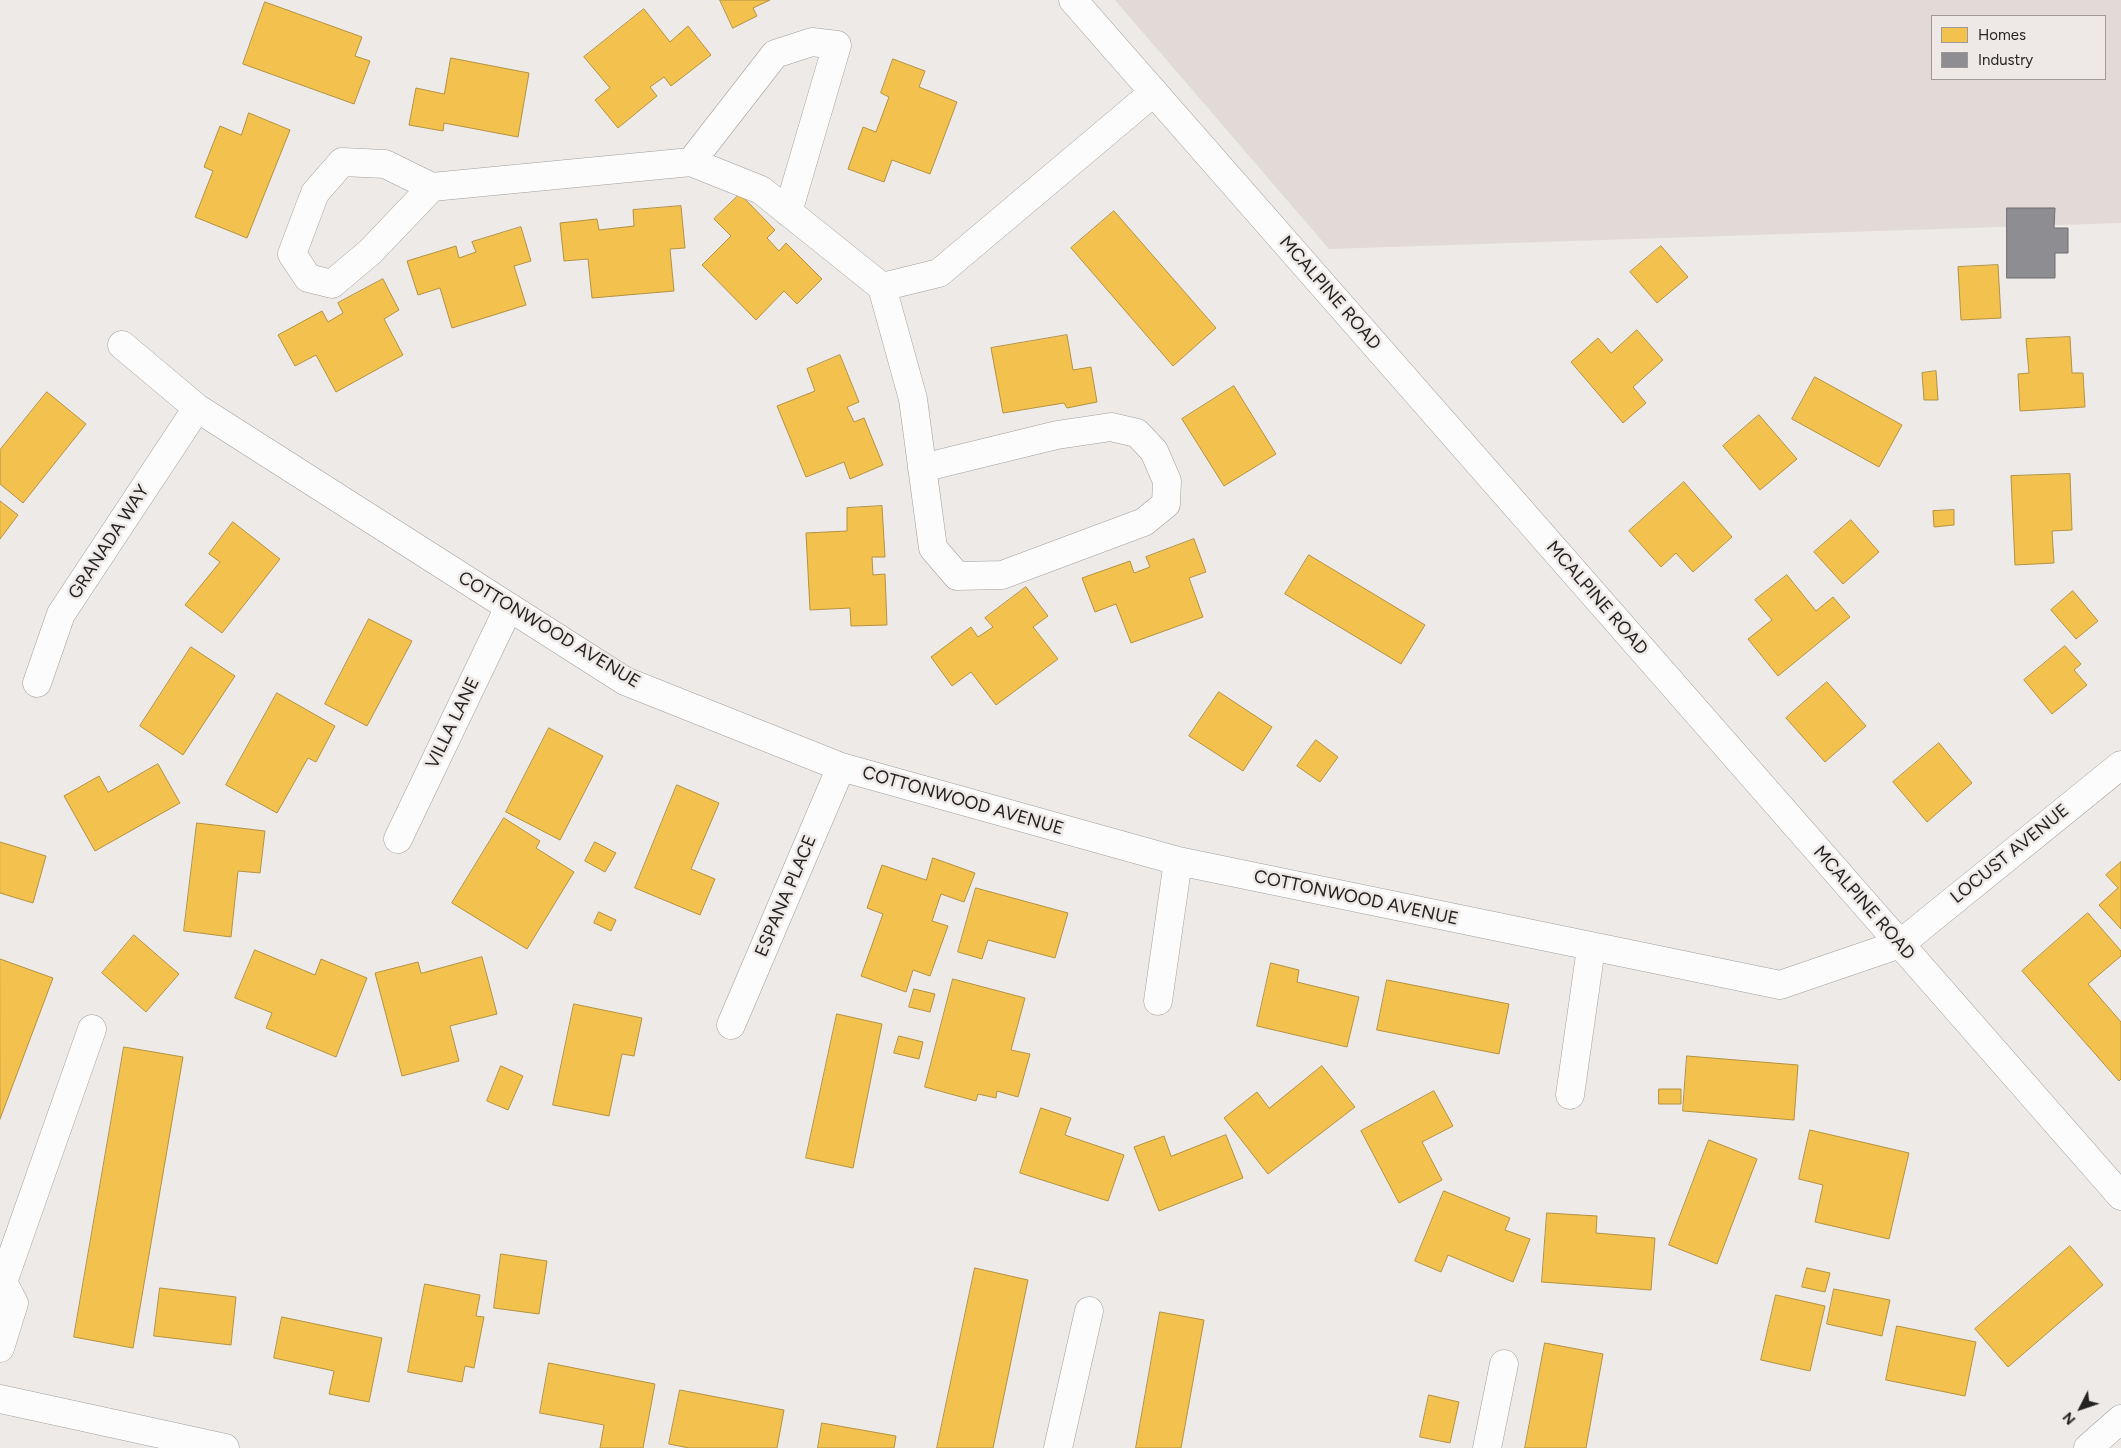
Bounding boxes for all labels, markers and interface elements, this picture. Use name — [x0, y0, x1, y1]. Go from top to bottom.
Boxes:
legend — [1931, 15, 2106, 80]
text: Homes — [1978, 26, 2026, 44]
text: Industry — [1978, 51, 2033, 69]
street label: MCALPINE ROAD — [1275, 232, 1385, 354]
street label: GRANADA WAY — [64, 481, 154, 603]
street label: MCALPINE ROAD — [1542, 537, 1652, 659]
street label: COTTONWOOD AVENUE — [454, 567, 644, 693]
street label: VILLA LANE — [422, 674, 484, 772]
street label: COTTONWOOD AVENUE — [860, 762, 1066, 840]
street label: LOCUST AVENUE — [1946, 800, 2074, 908]
street label: ESPANA PLACE — [751, 832, 821, 960]
street label: MCALPINE ROAD — [1809, 842, 1919, 964]
street label: COTTONWOOD AVENUE — [1252, 866, 1460, 930]
north arrow — [2056, 1383, 2106, 1433]
text: N — [2059, 1409, 2079, 1428]

